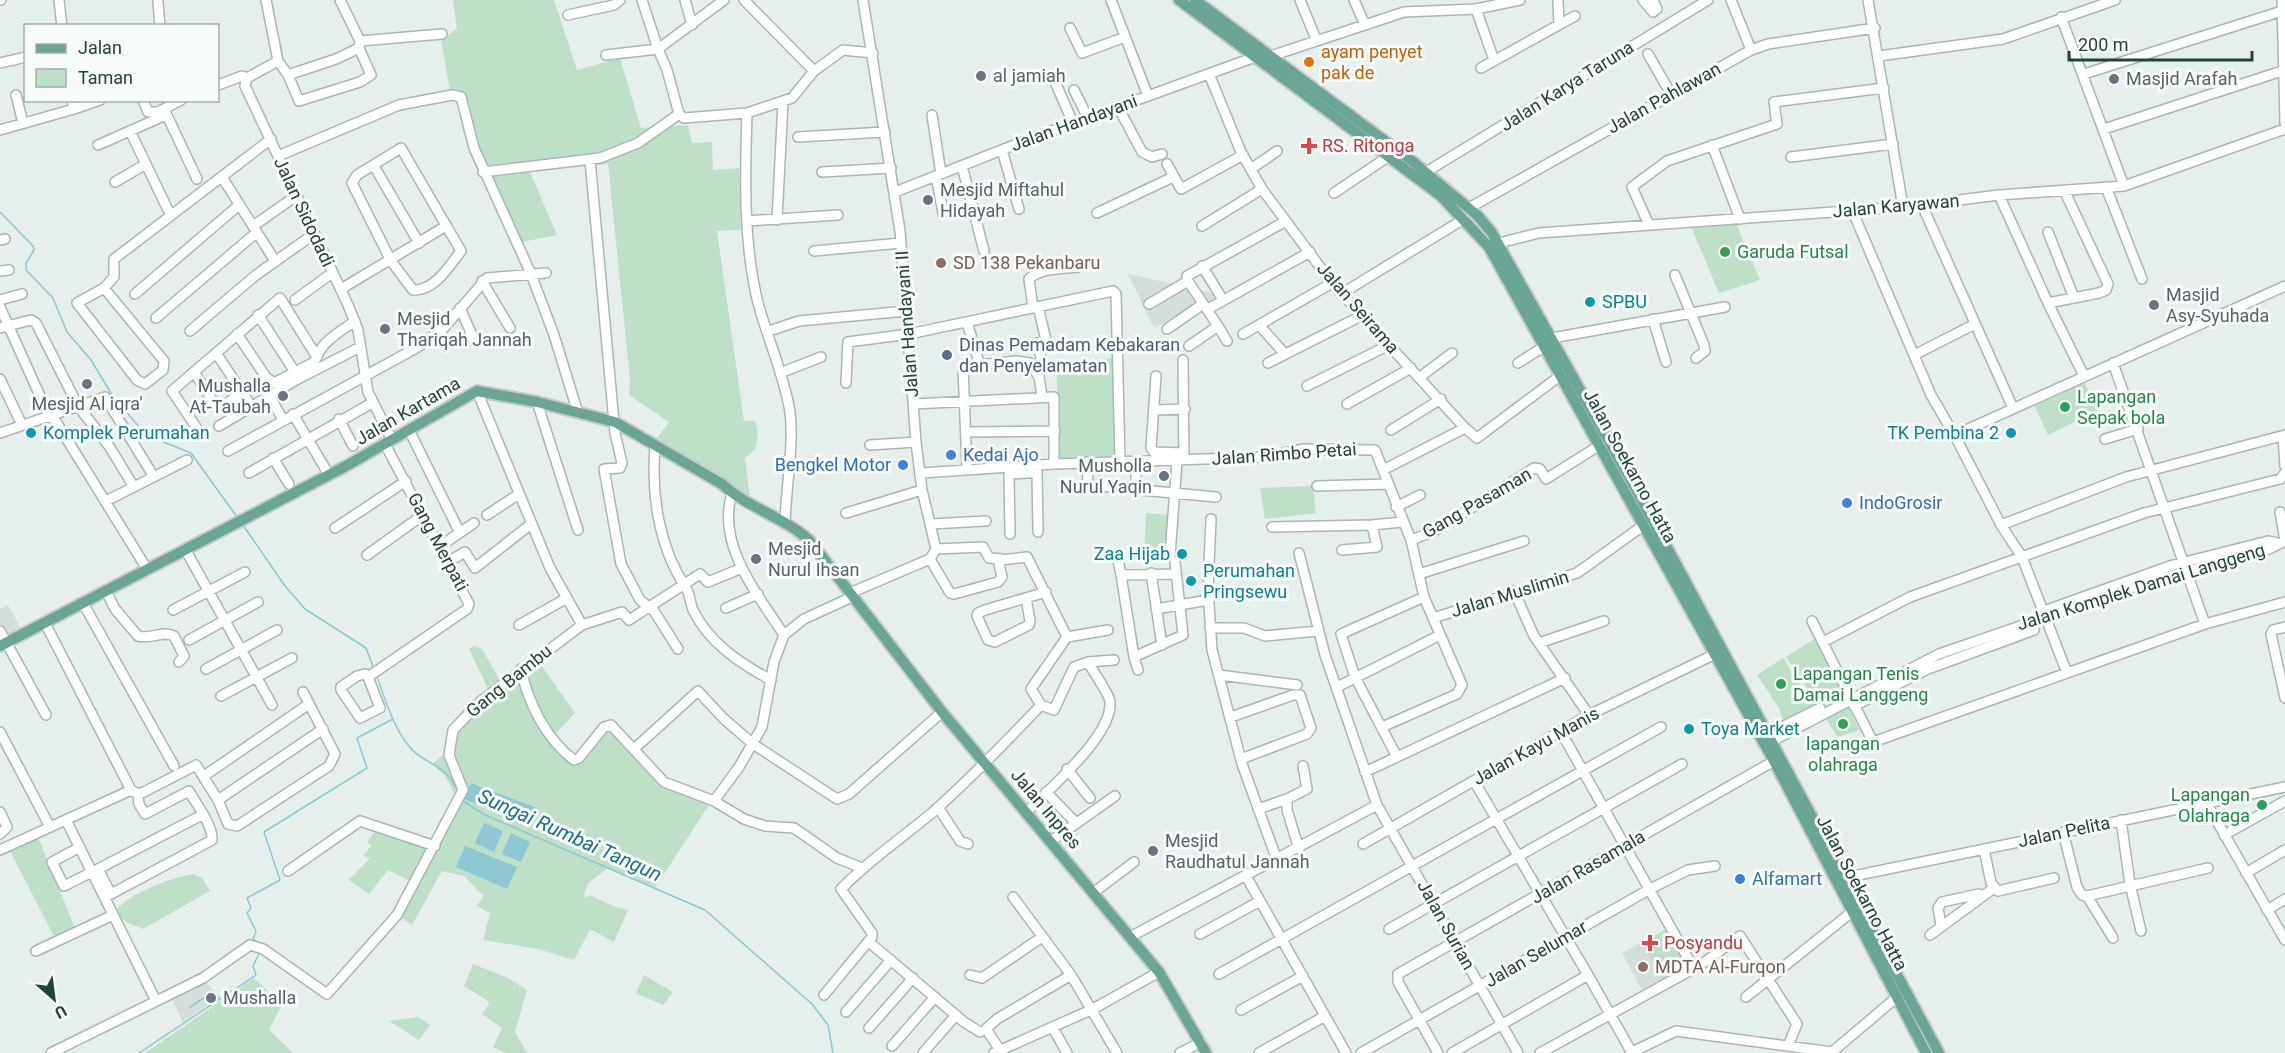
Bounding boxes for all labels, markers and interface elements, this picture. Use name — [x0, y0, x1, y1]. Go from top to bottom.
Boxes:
legend — [24, 24, 219, 102]
scale bar — [2069, 24, 2252, 62]
text: 200 m — [2078, 34, 2129, 55]
street label: Jalan Karya Taruna — [1496, 36, 1637, 135]
text: Jalan — [78, 37, 122, 58]
place label: ayam penyet pak de — [1321, 41, 1423, 83]
marker: ayam penyet pak de — [1302, 55, 1316, 69]
street label: Jalan Pahlawan — [1603, 58, 1724, 137]
place label: al jamiah — [993, 65, 1066, 86]
text: Taman — [78, 67, 133, 88]
place label: Masjid Arafah — [2126, 68, 2237, 89]
marker: al jamiah — [974, 69, 988, 83]
marker: Masjid Arafah — [2107, 72, 2121, 86]
street label: Jalan Handayani — [1008, 90, 1140, 155]
place label: RS. Ritonga — [1322, 135, 1414, 156]
marker: RS. Ritonga — [1300, 137, 1318, 155]
street label: Jalan Sidodadi — [270, 154, 339, 270]
place label: Mesjid Miftahul Hidayah — [940, 179, 1064, 221]
street label: Jalan Karyawan — [1832, 190, 1960, 221]
marker: Mesjid Miftahul Hidayah — [921, 193, 935, 207]
place label: Garuda Futsal — [1737, 241, 1849, 262]
marker: Garuda Futsal — [1718, 245, 1732, 259]
street label: Jalan Handayani II — [891, 250, 922, 398]
place label: SD 138 Pekanbaru — [953, 252, 1100, 273]
marker: SD 138 Pekanbaru — [934, 256, 948, 270]
street label: Jalan Seirama — [1313, 258, 1404, 358]
place label: Masjid Asy-Syuhada — [2166, 284, 2269, 326]
place label: SPBU — [1602, 291, 1647, 312]
marker: SPBU — [1583, 295, 1597, 309]
marker: Masjid Asy-Syuhada — [2147, 298, 2161, 312]
place label: Mesjid Thariqah Jannah — [397, 308, 532, 350]
marker: Mesjid Thariqah Jannah — [378, 322, 392, 336]
place label: Dinas Pemadam Kebakaran dan Penyelamatan — [959, 334, 1180, 376]
marker: Dinas Pemadam Kebakaran dan Penyelamatan — [940, 348, 954, 362]
street label: Jalan Kartama — [352, 372, 464, 449]
place label: Mushalla At-Taubah — [189, 375, 271, 417]
marker: Mesjid Al iqra' — [80, 377, 94, 391]
street label: Jalan Soekarno Hatta — [1579, 385, 1681, 546]
place label: Lapangan Sepak bola — [2077, 386, 2165, 428]
marker: Mushalla At-Taubah — [276, 389, 290, 403]
place label: Mesjid Al iqra' — [31, 393, 143, 414]
marker: Lapangan Sepak bola — [2058, 400, 2072, 414]
place label: Komplek Perumahan — [43, 422, 210, 443]
place label: TK Pembina 2 — [1887, 422, 1999, 443]
marker: Komplek Perumahan — [24, 426, 38, 440]
marker: TK Pembina 2 — [2004, 426, 2018, 440]
street label: Jalan Rimbo Petai — [1211, 438, 1357, 469]
place label: Kedai Ajo — [963, 444, 1039, 465]
marker: Kedai Ajo — [944, 448, 958, 462]
place label: Bengkel Motor — [775, 454, 891, 475]
place label: Musholla Nurul Yaqin — [1060, 455, 1152, 497]
marker: Bengkel Motor — [896, 458, 910, 472]
street label: Gang Pasaman — [1419, 463, 1535, 542]
marker: Musholla Nurul Yaqin — [1157, 469, 1171, 483]
street label: Gang Merpati — [404, 489, 473, 594]
place label: IndoGrosir — [1859, 492, 1942, 513]
marker: IndoGrosir — [1840, 496, 1854, 510]
place label: Mesjid Nurul Ihsan — [768, 538, 859, 580]
street label: Jalan Komplek Damai Langgeng — [2014, 539, 2267, 634]
place label: Zaa Hijab — [1094, 543, 1170, 564]
marker: Zaa Hijab — [1175, 547, 1189, 561]
marker: Mesjid Nurul Ihsan — [749, 552, 763, 566]
place label: Perumahan Pringsewu — [1203, 560, 1295, 602]
street label: Jalan Muslimin — [1448, 566, 1571, 621]
marker: Perumahan Pringsewu — [1184, 574, 1198, 588]
street label: Gang Bambu — [462, 640, 555, 721]
place label: Lapangan Tenis Damai Langgeng — [1793, 663, 1928, 705]
marker: Lapangan Tenis Damai Langgeng — [1774, 677, 1788, 691]
street label: Jalan Kayu Manis — [1469, 702, 1603, 789]
marker: lapangan olahraga — [1836, 717, 1850, 731]
place label: Toya Market — [1701, 718, 1800, 739]
marker: Toya Market — [1682, 722, 1696, 736]
place label: lapangan olahraga — [1806, 733, 1880, 775]
street label: Jalan Inpres — [1007, 764, 1086, 853]
water label: Sungai Rumbai Tangun — [474, 784, 666, 886]
place label: Lapangan Olahraga — [2171, 784, 2250, 826]
marker: Lapangan Olahraga — [2255, 798, 2269, 812]
street label: Jalan Soekarno Hatta — [1813, 812, 1912, 974]
street label: Jalan Pelita — [2016, 812, 2112, 852]
street label: Jalan Rasamala — [1527, 825, 1648, 908]
place label: Mesjid Raudhatul Jannah — [1165, 830, 1310, 872]
marker: Mesjid Raudhatul Jannah — [1146, 844, 1160, 858]
place label: Alfamart — [1752, 868, 1822, 889]
marker: Alfamart — [1733, 872, 1747, 886]
street label: Jalan Surian — [1413, 876, 1480, 973]
street label: Jalan Selumar — [1481, 916, 1591, 991]
place label: Posyandu — [1664, 932, 1743, 953]
marker: Posyandu — [1641, 934, 1659, 952]
place label: MDTA Al-Furqon — [1655, 956, 1786, 977]
marker: MDTA Al-Furqon — [1636, 960, 1650, 974]
north arrow — [24, 969, 84, 1029]
place label: Mushalla — [223, 987, 296, 1008]
marker: Mushalla — [204, 991, 218, 1005]
text: U — [52, 1001, 70, 1023]

